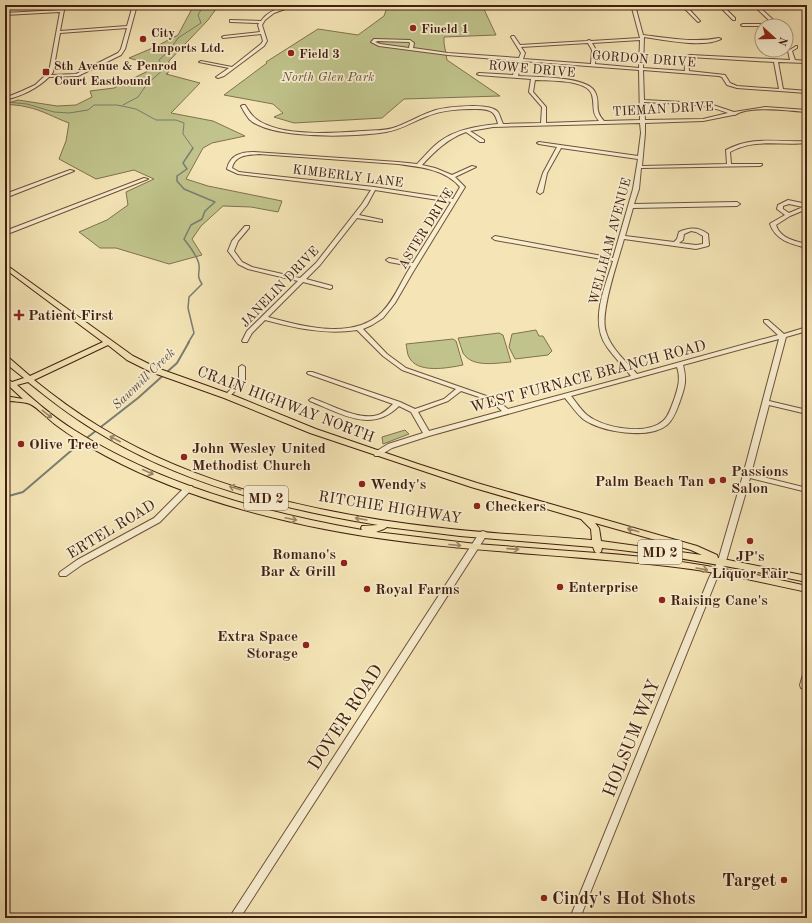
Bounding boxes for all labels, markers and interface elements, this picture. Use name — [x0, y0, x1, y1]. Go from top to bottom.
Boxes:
north arrow — [754, 18, 794, 58]
marker: Fiueld 1 — [408, 23, 418, 33]
place label: Fiueld 1 — [421, 23, 469, 36]
place label: City Imports Ltd. — [151, 27, 224, 55]
marker: City Imports Ltd. — [138, 34, 148, 44]
text: N — [775, 35, 789, 47]
marker: Field 3 — [286, 48, 296, 58]
place label: Field 3 — [299, 48, 340, 61]
street label: GORDON DRIVE — [591, 49, 696, 70]
street label: ROWE DRIVE — [488, 59, 576, 80]
place label: 8th Avenue & Penrod Court Eastbound — [54, 60, 177, 88]
marker: 8th Avenue & Penrod Court Eastbound — [41, 67, 51, 77]
park label: North Glen Park — [281, 71, 374, 84]
street label: TIEMAN DRIVE — [612, 100, 714, 119]
street label: KIMBERLY LANE — [292, 163, 404, 190]
street label: WELLHAM AVENUE — [587, 176, 634, 306]
street label: ASTER DRIVE — [396, 186, 456, 272]
street label: JANELIN DRIVE — [239, 244, 322, 330]
marker: Patient First — [13, 309, 25, 321]
place label: Patient First — [28, 309, 114, 324]
street label: WEST FURNACE BRANCH ROAD — [469, 339, 708, 416]
water label: Sawmill Creek — [110, 346, 178, 412]
street label: CRAIN HIGHWAY NORTH — [195, 365, 376, 446]
one-way arrow — [41, 410, 52, 418]
one-way arrow — [109, 434, 121, 442]
place label: Olive Tree — [29, 438, 99, 453]
marker: Olive Tree — [16, 439, 26, 449]
place label: John Wesley United Methodist Church — [192, 442, 326, 474]
marker: John Wesley United Methodist Church — [179, 452, 189, 462]
place label: Passions Salon — [731, 465, 788, 497]
one-way arrow — [142, 469, 154, 476]
place label: Palm Beach Tan — [595, 475, 704, 490]
marker: Passions Salon — [718, 475, 728, 485]
marker: Palm Beach Tan — [707, 476, 717, 486]
place label: Wendy's — [370, 478, 426, 493]
marker: Wendy's — [357, 479, 367, 489]
one-way arrow — [229, 484, 241, 492]
road number: MD 2 — [244, 486, 288, 510]
street label: RITCHIE HIGHWAY — [317, 490, 462, 527]
street label: ERTEL ROAD — [65, 498, 158, 562]
place label: Checkers — [485, 500, 546, 515]
marker: Checkers — [472, 501, 482, 511]
one-way arrow — [355, 515, 368, 523]
one-way arrow — [284, 516, 297, 524]
one-way arrow — [627, 526, 640, 533]
marker: JP's Liquor Fair — [745, 536, 755, 546]
road number: MD 2 — [638, 540, 682, 564]
one-way arrow — [448, 541, 461, 548]
one-way arrow — [506, 546, 519, 553]
place label: Romano's Bar & Grill — [260, 548, 336, 580]
place label: JP's Liquor Fair — [711, 550, 789, 582]
marker: Romano's Bar & Grill — [339, 558, 349, 568]
one-way arrow — [695, 565, 708, 573]
place label: Enterprise — [568, 581, 638, 596]
marker: Enterprise — [555, 582, 565, 592]
place label: Royal Farms — [375, 583, 459, 598]
marker: Royal Farms — [362, 584, 372, 594]
place label: Raising Cane's — [670, 594, 768, 609]
marker: Raising Cane's — [657, 595, 667, 605]
place label: Extra Space Storage — [217, 630, 298, 662]
marker: Extra Space Storage — [301, 640, 311, 650]
street label: DOVER ROAD — [305, 662, 387, 773]
street label: HOLSUM WAY — [600, 677, 664, 800]
place label: Target — [722, 872, 776, 890]
marker: Target — [779, 875, 789, 885]
place label: Cindy's Hot Shots — [552, 890, 696, 908]
marker: Cindy's Hot Shots — [539, 893, 549, 903]

